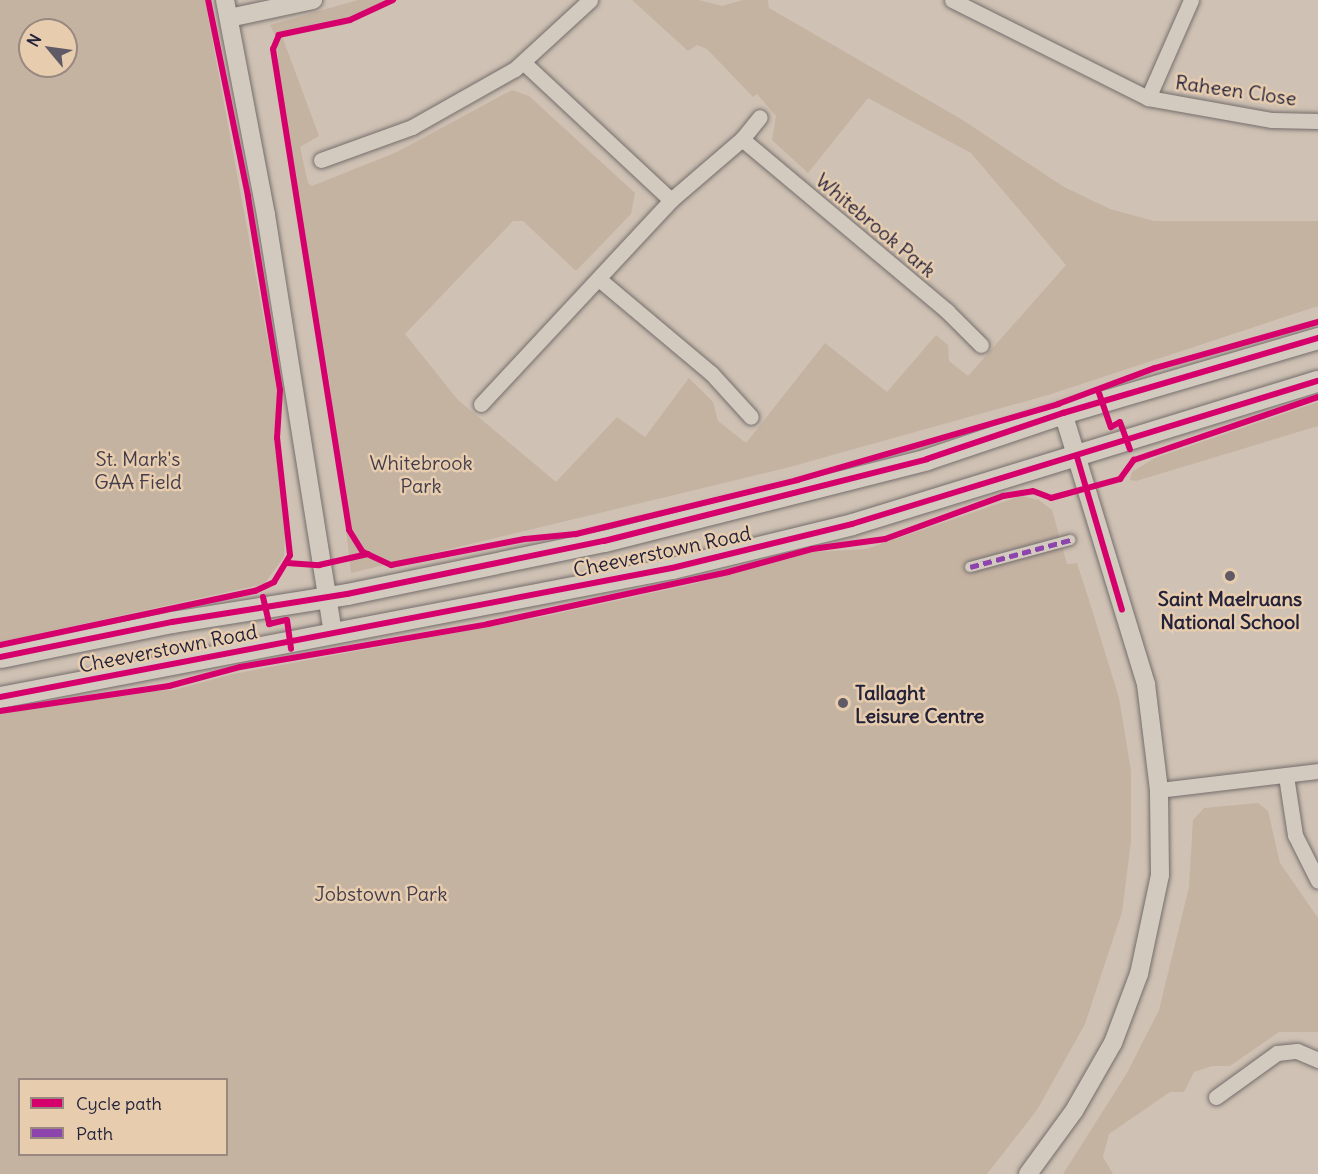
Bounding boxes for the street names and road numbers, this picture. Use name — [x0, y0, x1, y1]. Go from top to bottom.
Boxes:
street label: Raheen Close — [1174, 70, 1298, 110]
street label: Whitebrook Park — [811, 168, 941, 282]
street label: Cheeverstown Road — [571, 520, 753, 582]
street label: Cheeverstown Road — [77, 619, 259, 677]

